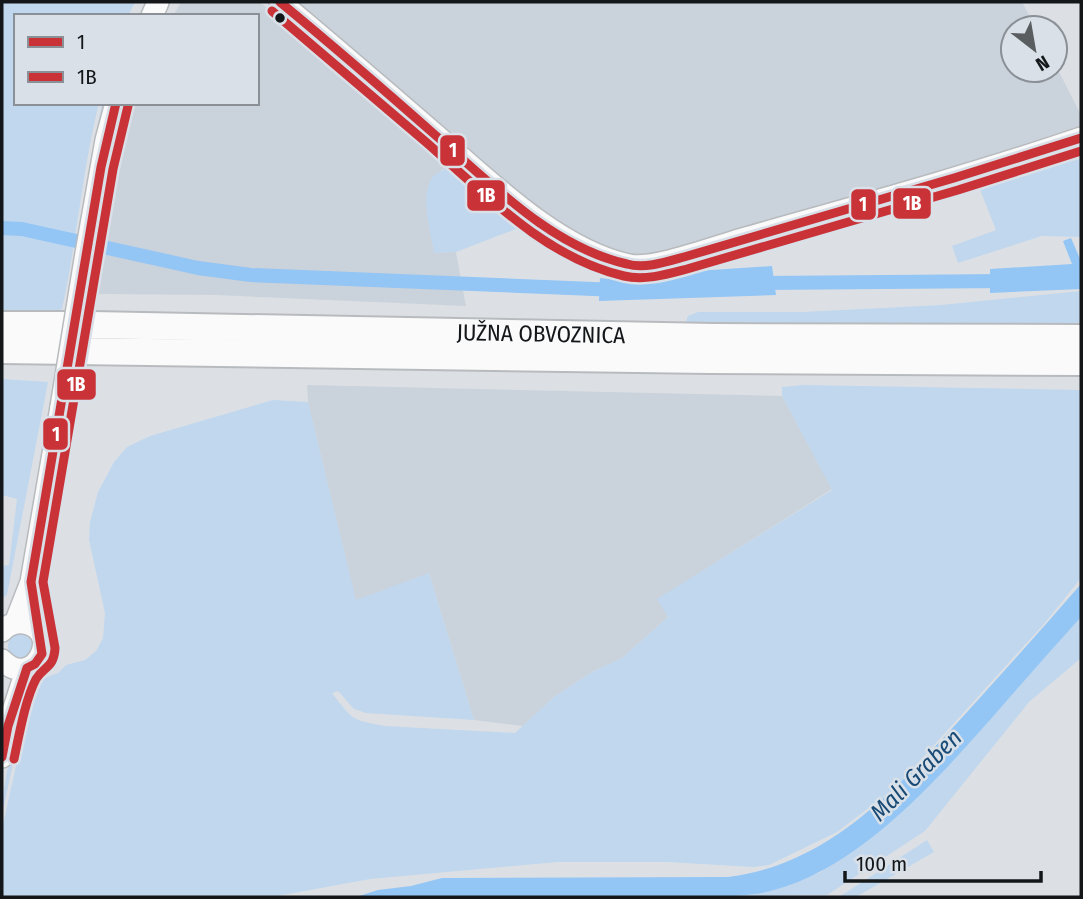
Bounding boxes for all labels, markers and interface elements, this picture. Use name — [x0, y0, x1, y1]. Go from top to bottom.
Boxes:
unlabelled marker — [273, 11, 287, 25]
legend — [14, 14, 259, 105]
north arrow — [999, 14, 1069, 84]
text: 1 — [77, 29, 85, 55]
text: N — [1032, 50, 1053, 76]
text: 1B — [77, 64, 97, 90]
line badge: 1 — [439, 134, 466, 167]
text: 1 — [449, 139, 457, 162]
line badge: 1B — [466, 179, 506, 212]
text: 1B — [477, 184, 496, 207]
line badge: 1B — [892, 187, 932, 220]
line badge: 1 — [850, 188, 877, 221]
text: 1B — [903, 192, 922, 215]
text: 1 — [859, 193, 867, 216]
street label: JUŽNA OBVOZNICA — [456, 318, 626, 349]
line badge: 1B — [56, 368, 97, 401]
text: 1B — [67, 373, 86, 396]
line badge: 1 — [42, 417, 69, 451]
text: 1 — [52, 423, 60, 446]
water label: Mali Graben — [865, 724, 967, 826]
scale bar — [845, 839, 1041, 883]
text: 100 m — [856, 851, 907, 877]

